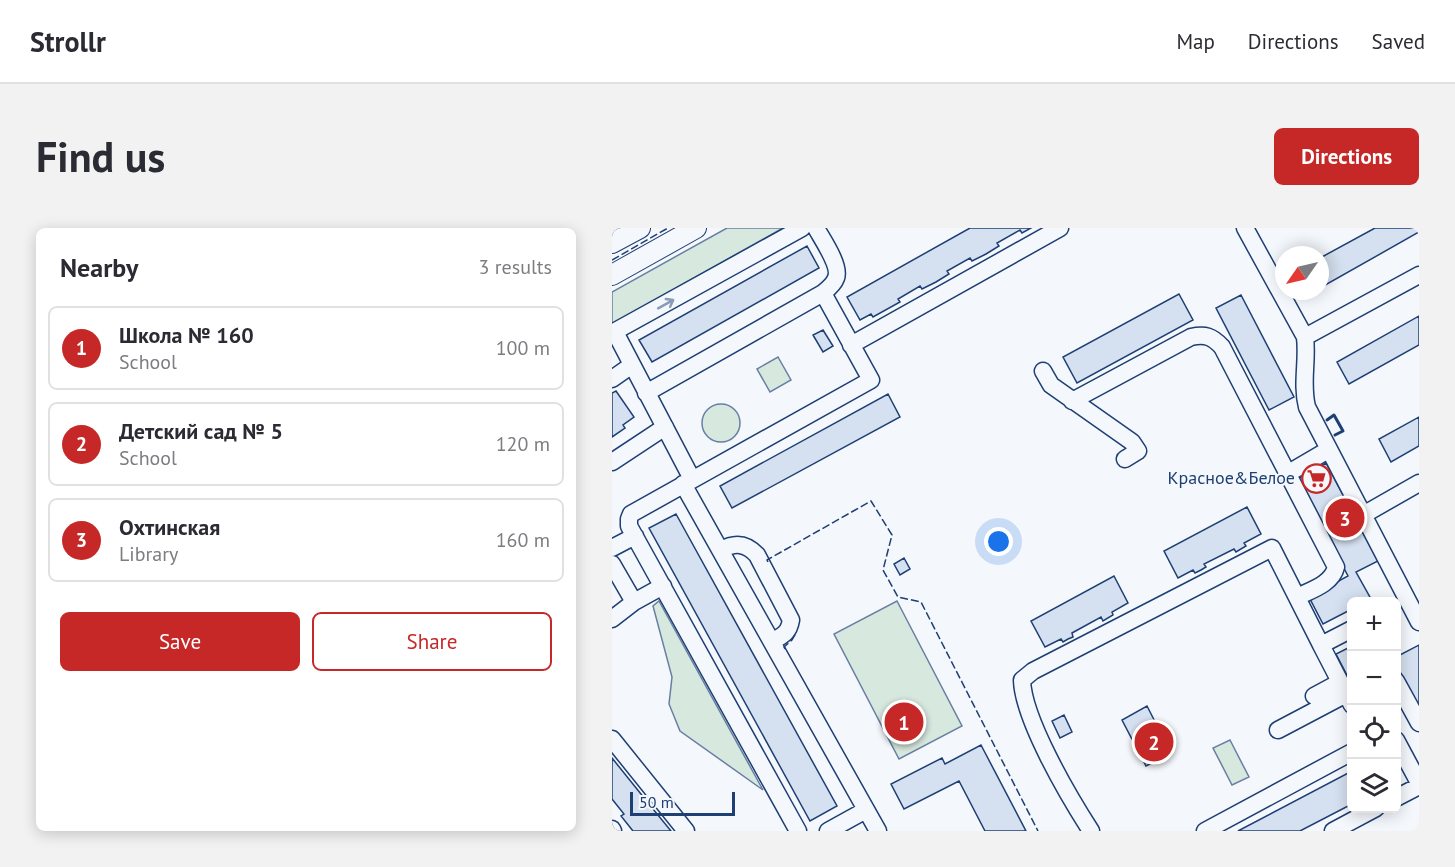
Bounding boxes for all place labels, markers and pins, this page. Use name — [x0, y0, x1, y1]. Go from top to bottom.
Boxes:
supermarket icon: Красное&Белое — [1300, 462, 1332, 494]
place label: Красное&Белое — [1168, 466, 1295, 489]
pin: 3 — [1326, 496, 1364, 540]
pin: 1 — [884, 700, 924, 744]
pin: 2 — [1134, 720, 1174, 764]

